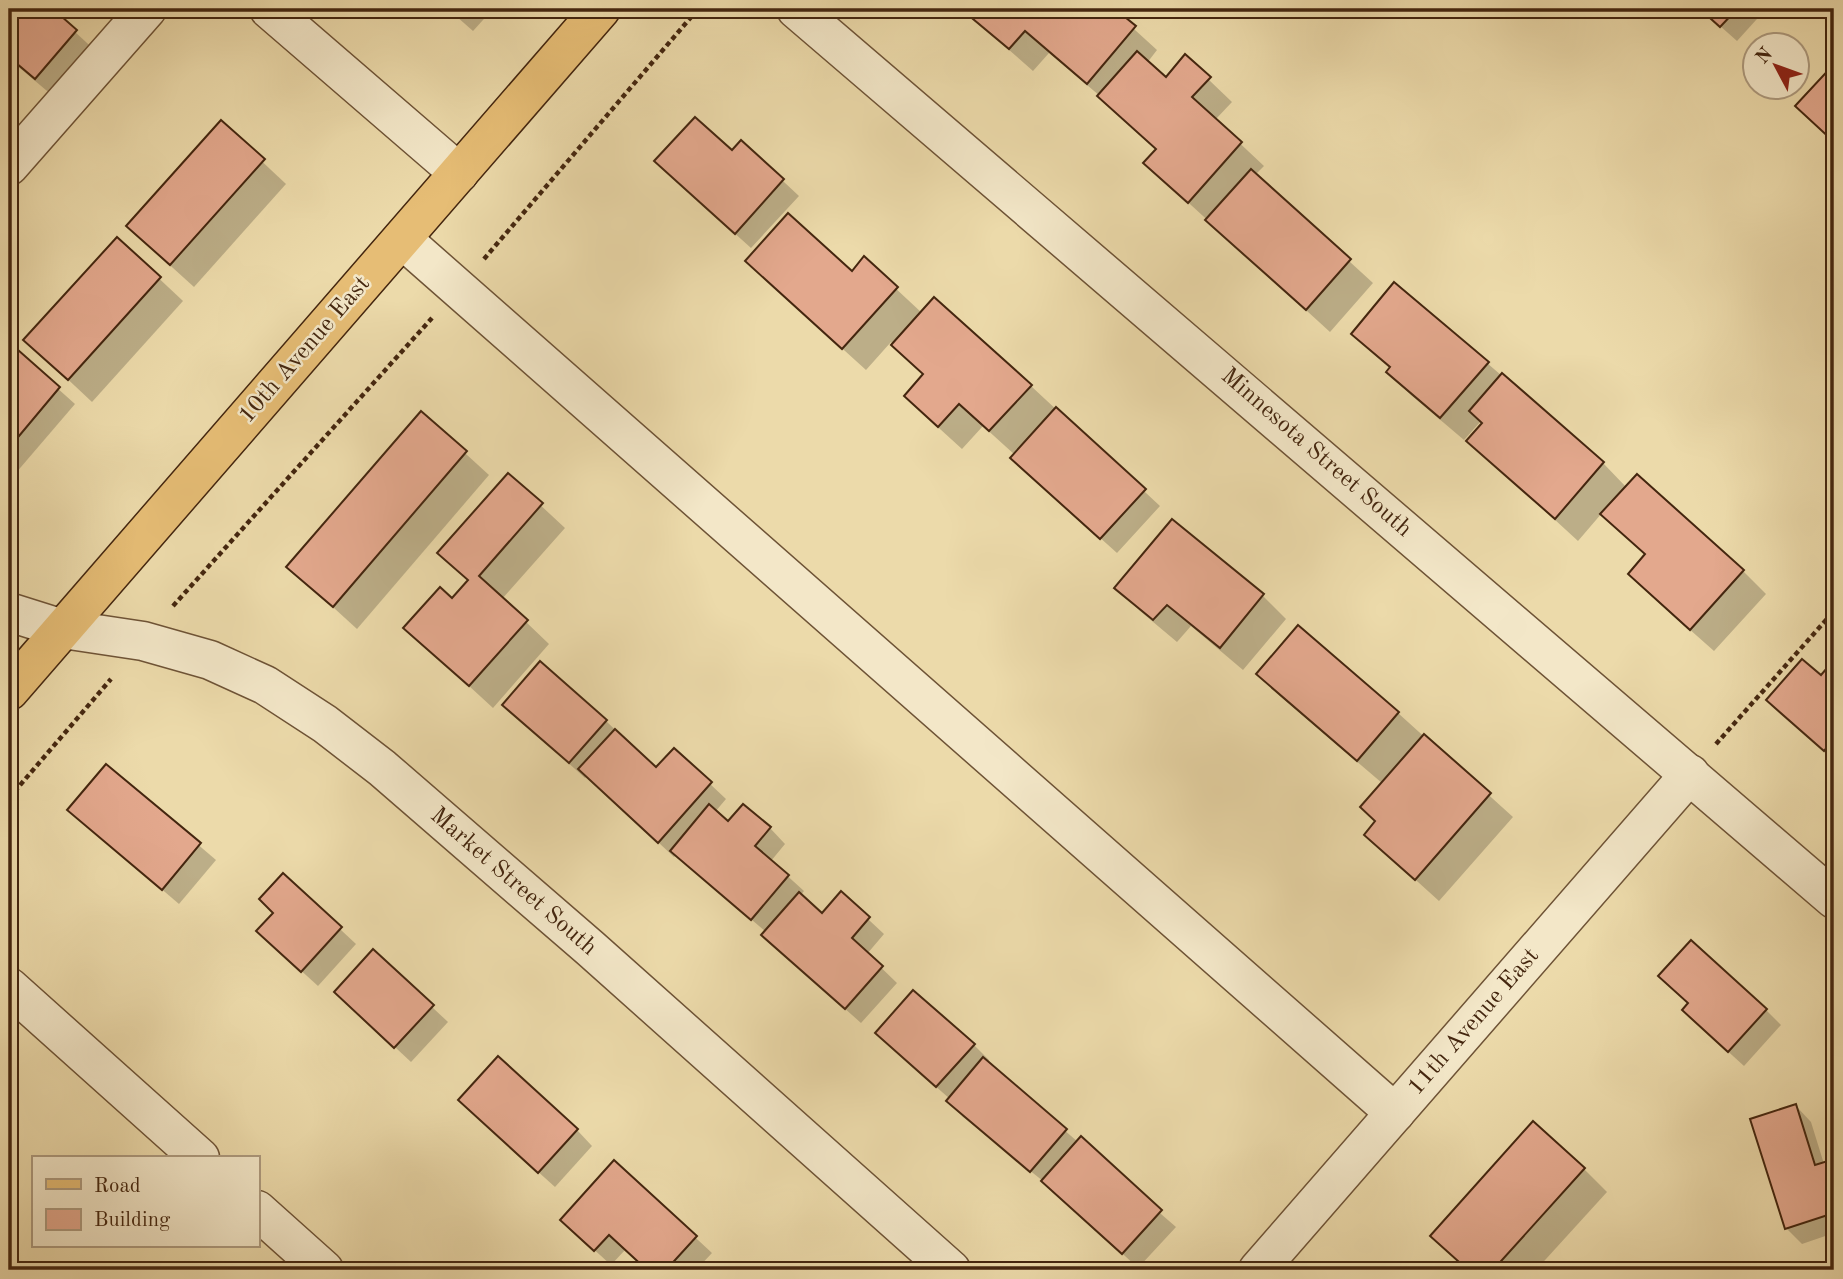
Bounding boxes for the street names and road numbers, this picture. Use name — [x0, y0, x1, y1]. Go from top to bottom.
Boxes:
street label: 10th Avenue East — [235, 272, 375, 428]
street label: Minnesota Street South — [1216, 364, 1416, 542]
street label: Market Street South — [425, 803, 601, 961]
street label: 11th Avenue East — [1404, 944, 1544, 1100]

